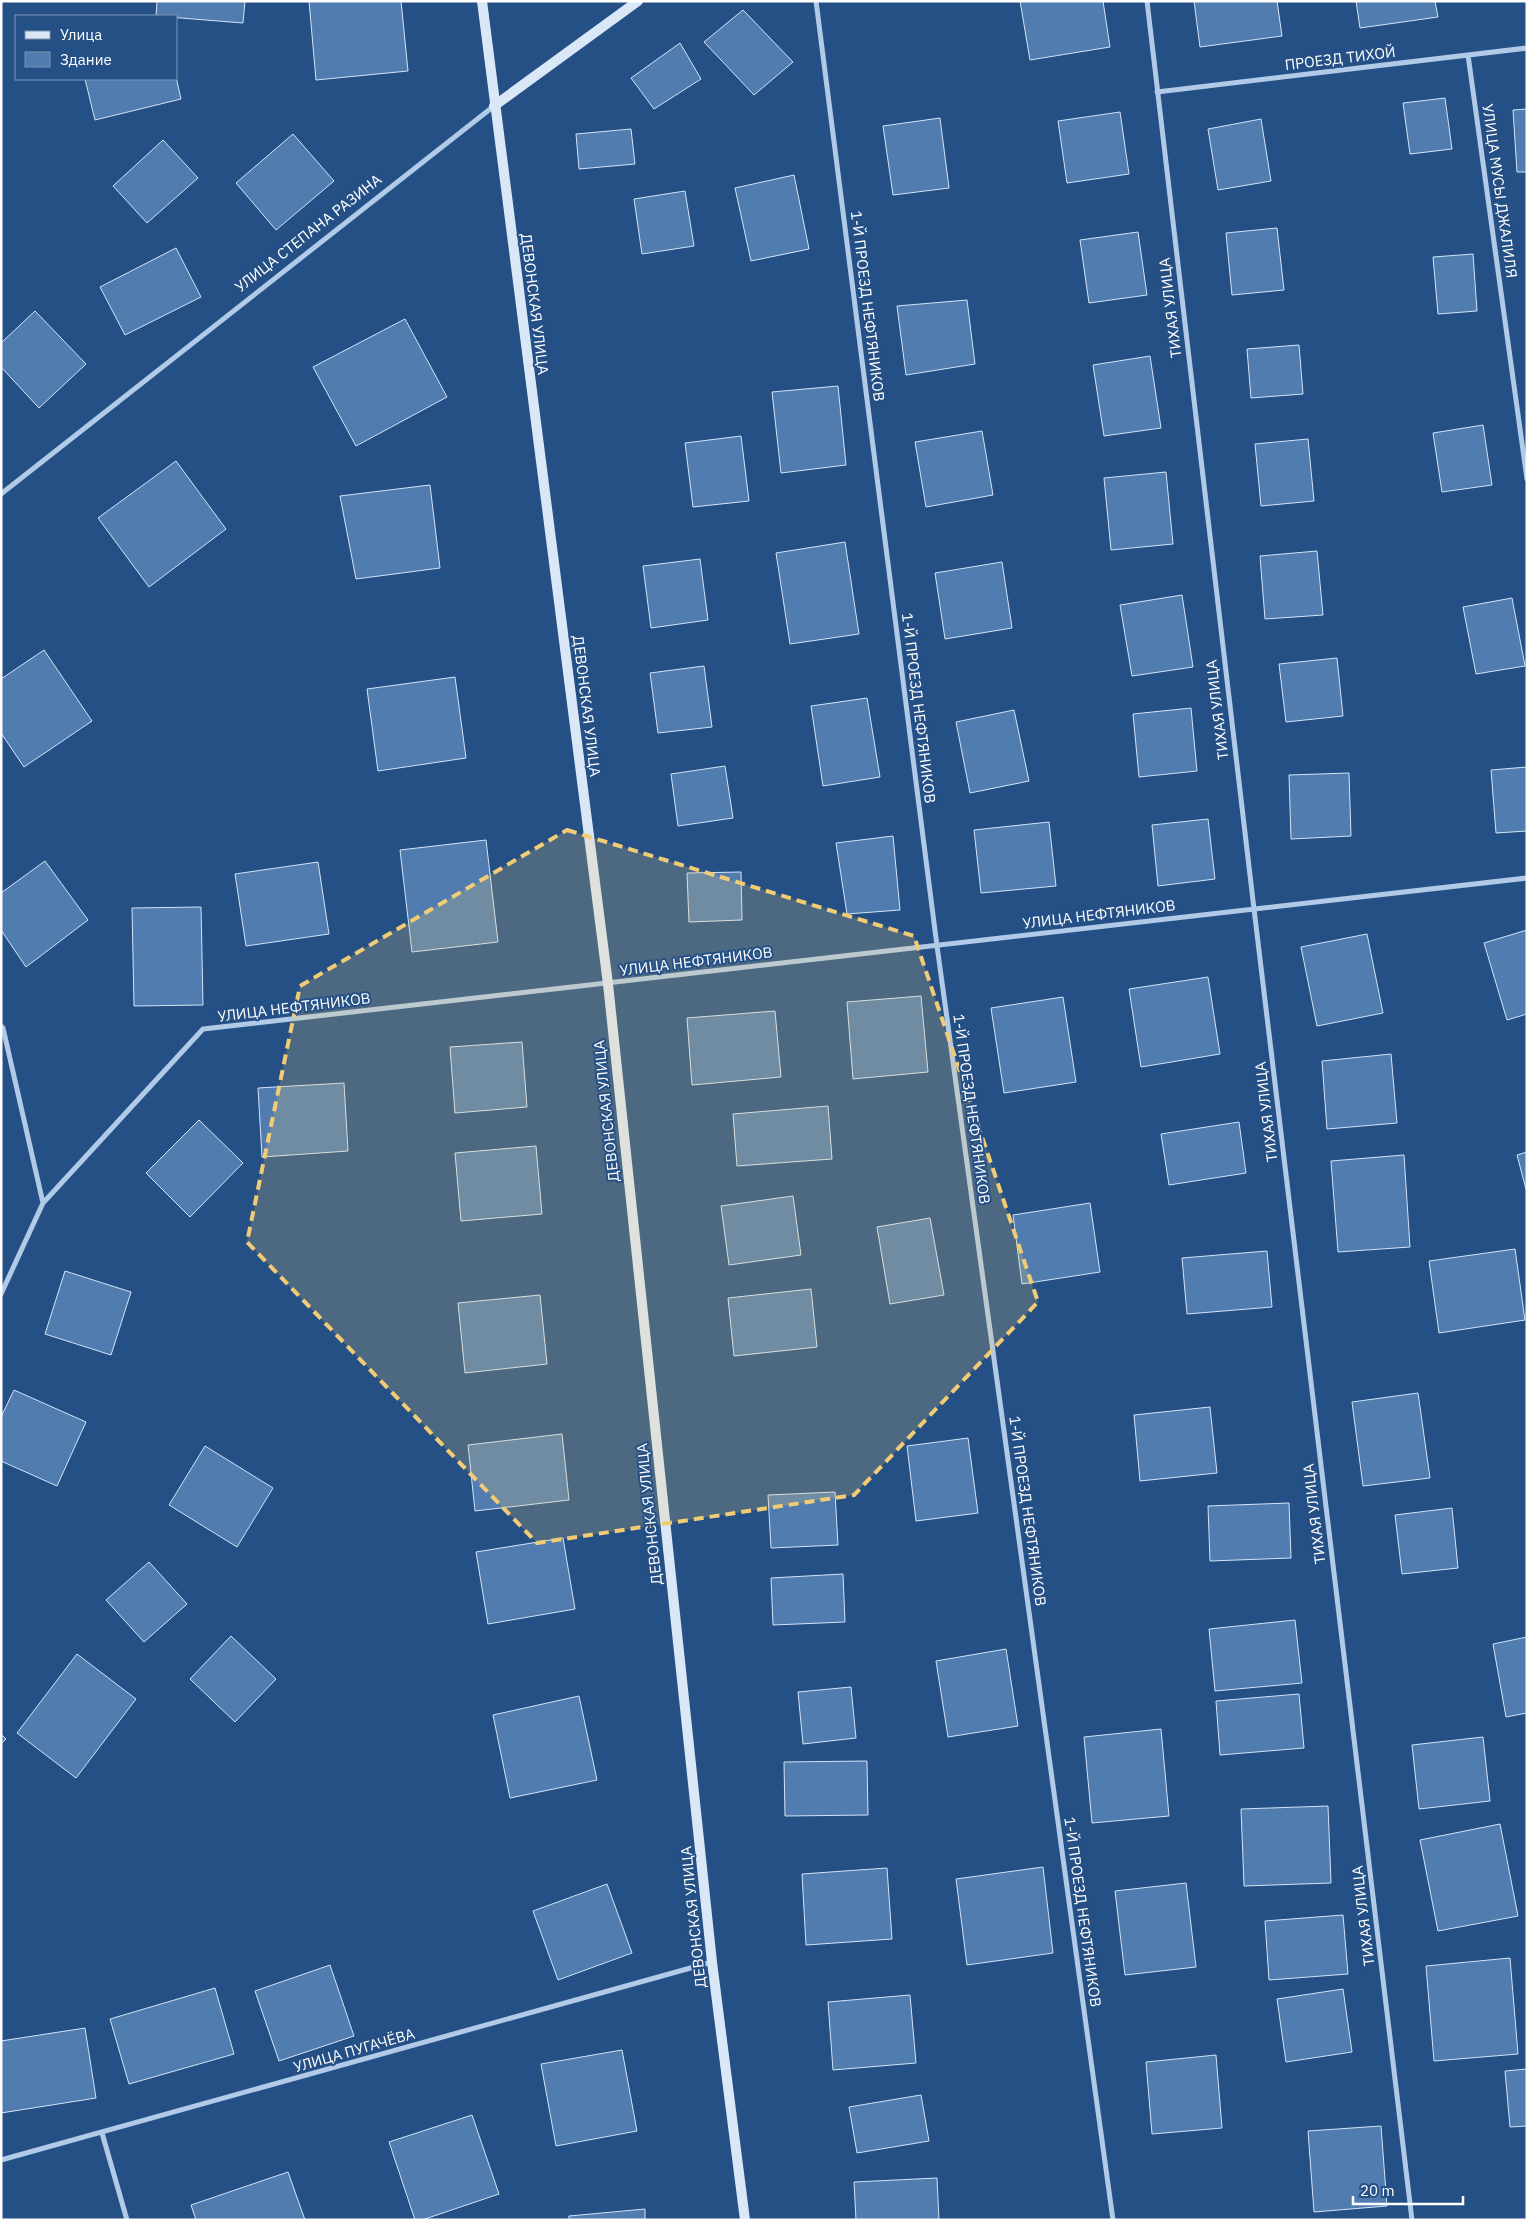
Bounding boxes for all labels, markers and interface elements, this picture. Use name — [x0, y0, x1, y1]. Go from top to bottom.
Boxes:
legend — [15, 15, 178, 80]
text: Улица — [60, 25, 102, 44]
street label: ПРОЕЗД ТИХОЙ — [1284, 42, 1396, 74]
text: Здание — [60, 50, 112, 69]
street label: УЛИЦА МУСЫ ДЖАЛИЛЯ — [1478, 103, 1522, 279]
street label: УЛИЦА СТЕПАНА РАЗИНА — [231, 170, 386, 296]
street label: 1-Й ПРОЕЗД НЕФТЯНИКОВ — [847, 210, 889, 402]
street label: ДЕВОНСКАЯ УЛИЦА — [517, 232, 553, 376]
street label: ТИХАЯ УЛИЦА — [1154, 256, 1186, 359]
street label: 1-Й ПРОЕЗД НЕФТЯНИКОВ — [898, 612, 940, 804]
street label: ДЕВОНСКАЯ УЛИЦА — [569, 634, 605, 778]
street label: ТИХАЯ УЛИЦА — [1201, 658, 1233, 761]
street label: УЛИЦА НЕФТЯНИКОВ — [1021, 895, 1177, 933]
street label: УЛИЦА НЕФТЯНИКОВ — [618, 942, 774, 980]
street label: УЛИЦА НЕФТЯНИКОВ — [216, 988, 372, 1026]
street label: 1-Й ПРОЕЗД НЕФТЯНИКОВ — [949, 1013, 995, 1205]
street label: ДЕВОНСКАЯ УЛИЦА — [589, 1039, 623, 1183]
street label: ТИХАЯ УЛИЦА — [1250, 1060, 1282, 1163]
street label: 1-Й ПРОЕЗД НЕФТЯНИКОВ — [1005, 1415, 1051, 1607]
street label: ДЕВОНСКАЯ УЛИЦА — [632, 1442, 666, 1586]
street label: ТИХАЯ УЛИЦА — [1298, 1462, 1330, 1565]
street label: 1-Й ПРОЕЗД НЕФТЯНИКОВ — [1060, 1816, 1106, 2008]
street label: ДЕВОНСКАЯ УЛИЦА — [676, 1845, 710, 1989]
street label: ТИХАЯ УЛИЦА — [1347, 1864, 1379, 1967]
street label: УЛИЦА ПУГАЧЁВА — [291, 2023, 417, 2076]
scale bar — [1353, 2174, 1463, 2206]
text: 20 m — [1360, 2181, 1395, 2200]

